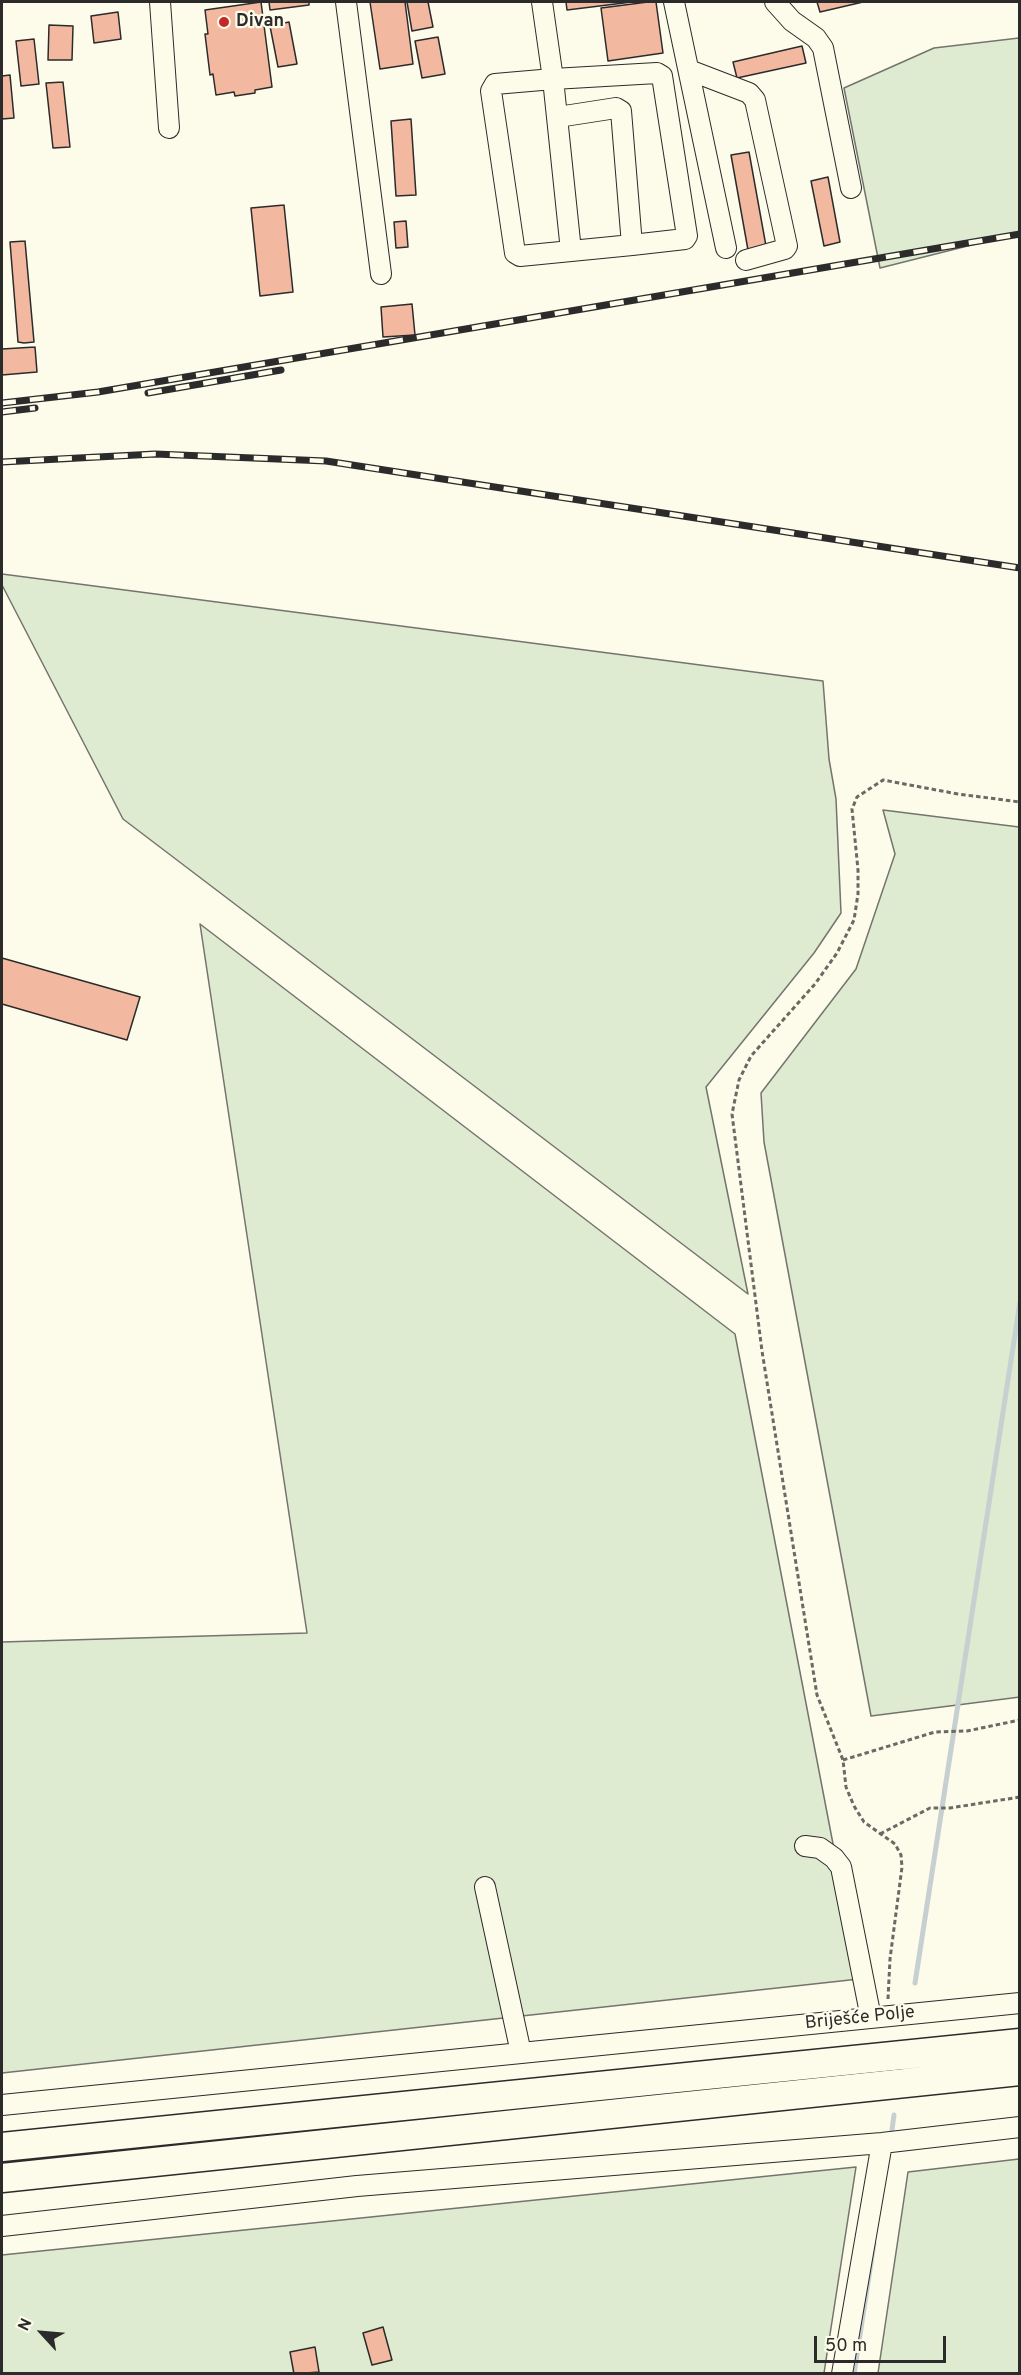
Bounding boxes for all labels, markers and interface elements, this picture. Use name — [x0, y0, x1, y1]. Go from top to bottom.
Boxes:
place label: Divan — [236, 11, 284, 33]
marker: Divan — [217, 15, 231, 29]
street label: Briješće Polje — [804, 2002, 916, 2036]
north arrow — [12, 2303, 72, 2363]
text: N — [14, 2316, 37, 2335]
scale bar — [817, 2324, 949, 2362]
text: 50 m — [825, 2335, 867, 2358]

